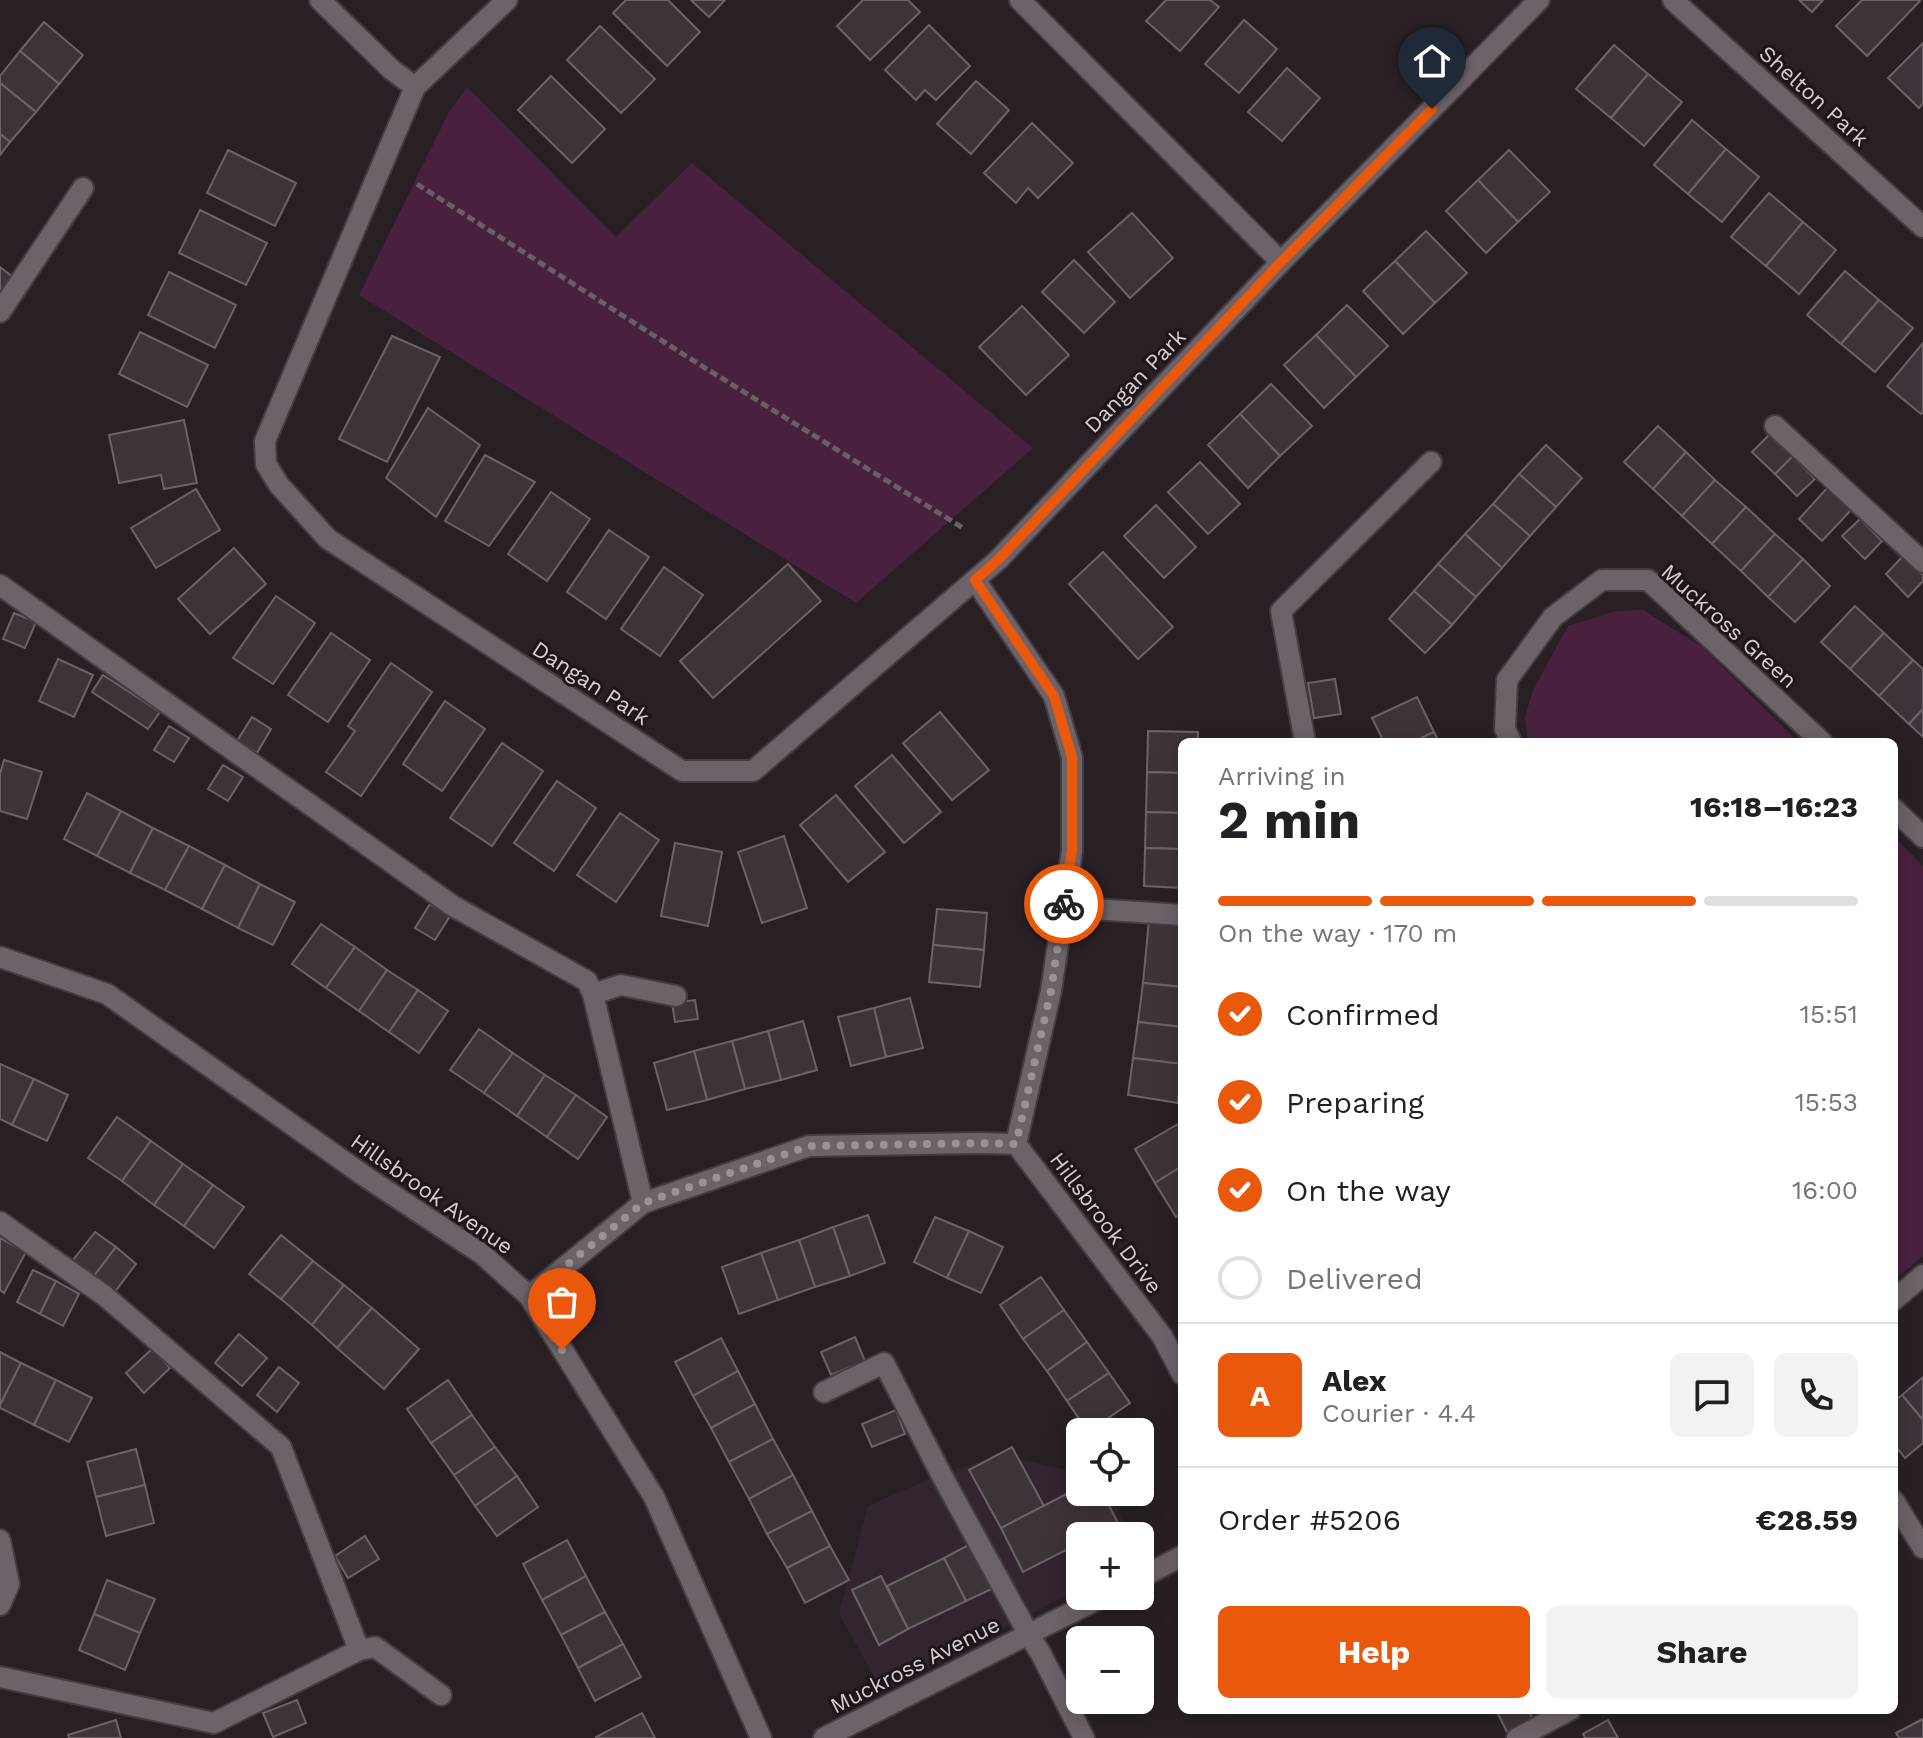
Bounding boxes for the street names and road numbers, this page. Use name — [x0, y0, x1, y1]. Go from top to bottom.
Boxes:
street label: Shelton Park — [1755, 41, 1873, 151]
street label: Dangan Park — [1079, 324, 1191, 438]
street label: Muckross Green — [1656, 559, 1802, 693]
street label: Dangan Park — [528, 636, 654, 730]
street label: Hillsbrook Avenue — [346, 1129, 518, 1259]
street label: Hillsbrook Drive — [1045, 1148, 1167, 1298]
street label: Muckross Avenue — [826, 1612, 1004, 1718]

